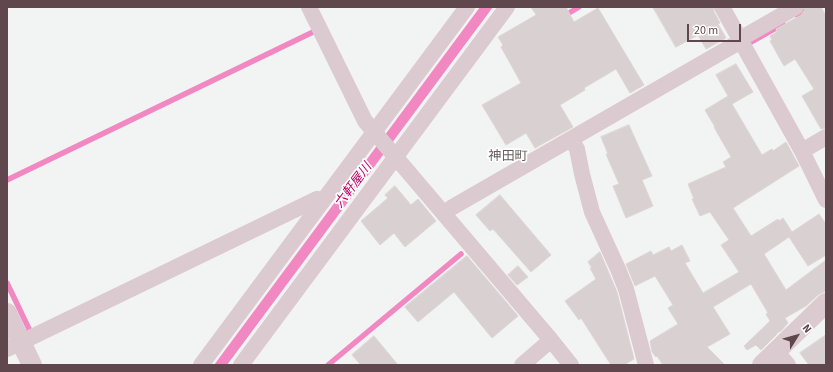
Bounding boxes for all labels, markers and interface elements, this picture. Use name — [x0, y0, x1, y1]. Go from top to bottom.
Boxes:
scale bar — [689, 16, 743, 42]
text: 20 m — [694, 22, 718, 39]
district label: 神田町 — [489, 149, 527, 165]
water label: 六軒屋川 — [332, 161, 376, 211]
north arrow — [777, 316, 817, 356]
text: N — [799, 321, 815, 336]

